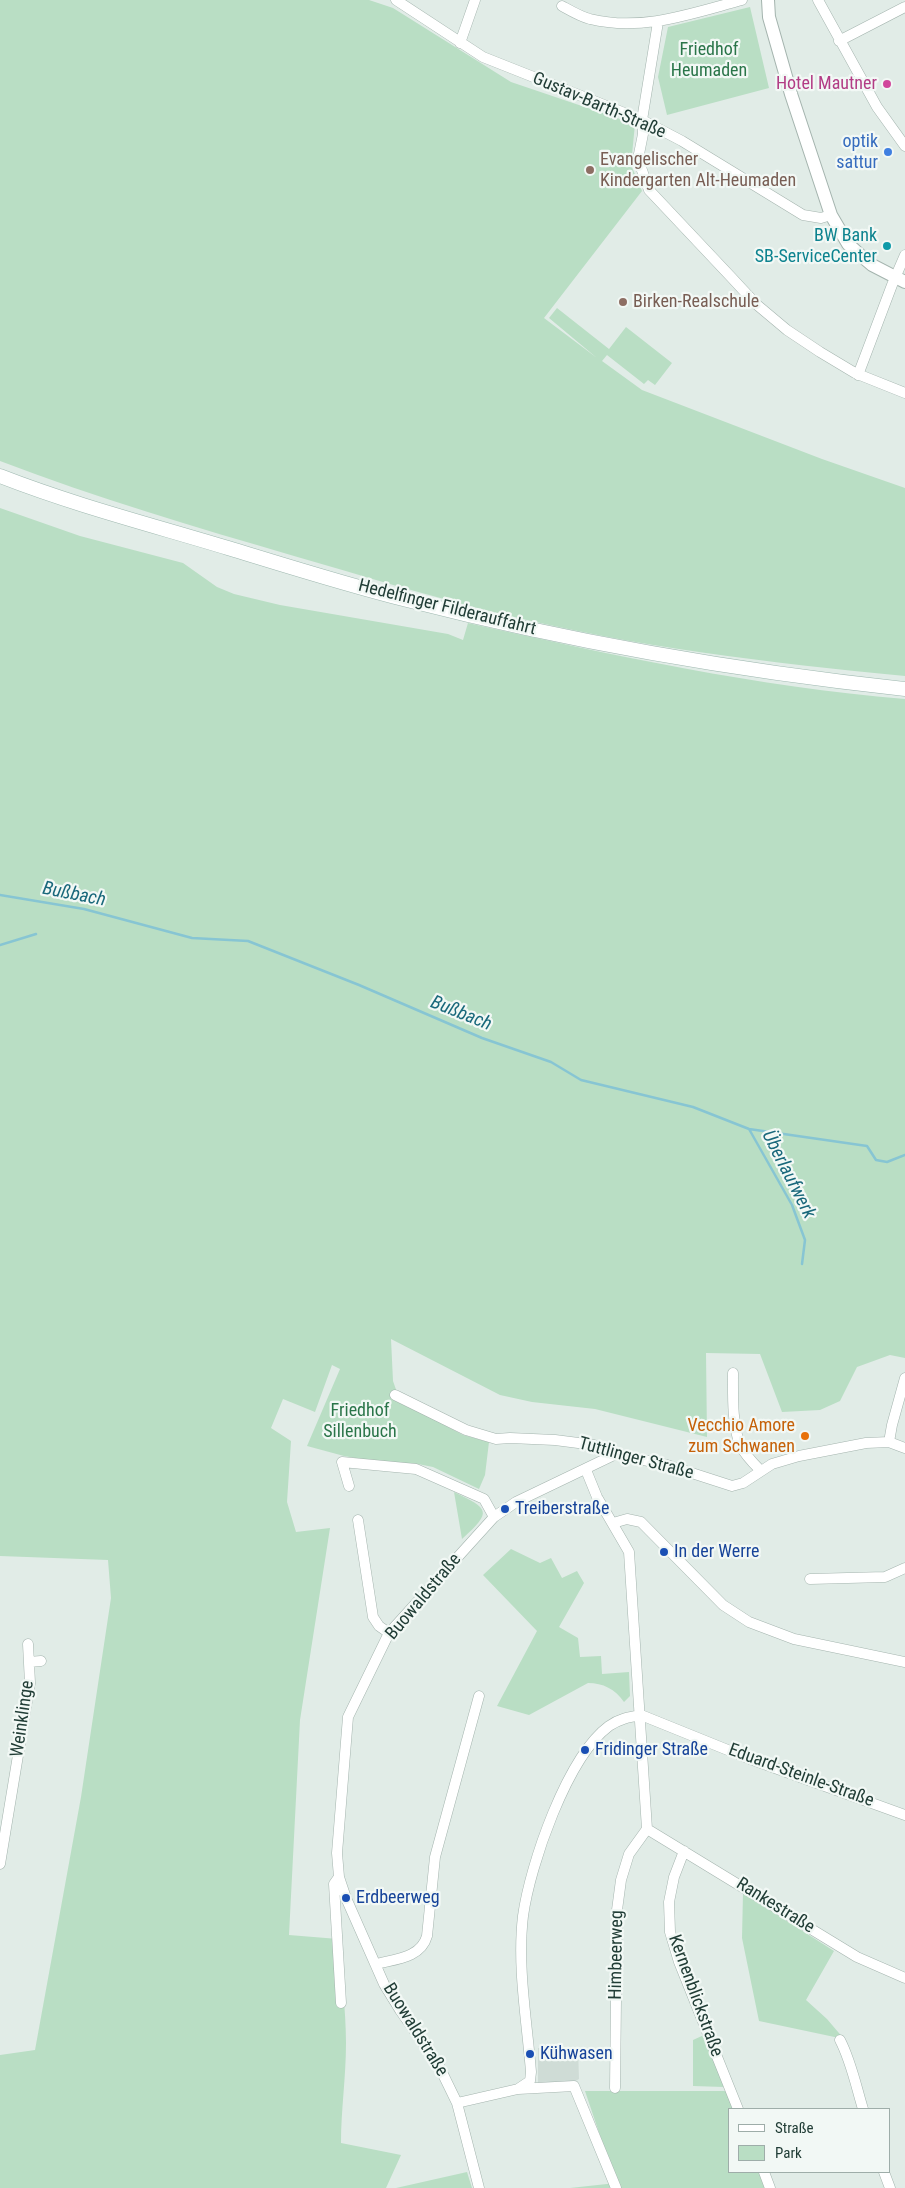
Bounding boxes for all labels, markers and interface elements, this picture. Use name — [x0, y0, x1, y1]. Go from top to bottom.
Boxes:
park label: Friedhof Heumaden — [671, 39, 747, 82]
street label: Gustav-Barth-Straße — [529, 68, 669, 144]
place label: Hotel Mautner — [776, 73, 877, 95]
marker: Hotel Mautner — [881, 78, 893, 90]
place label: optik sattur — [836, 131, 878, 173]
marker: optik sattur — [882, 146, 894, 158]
place label: Evangelischer Kindergarten Alt-Heumaden — [600, 149, 796, 192]
marker: Evangelischer Kindergarten Alt-Heumaden — [584, 164, 596, 176]
place label: BW Bank SB-ServiceCenter — [755, 225, 877, 268]
marker: BW Bank SB-ServiceCenter — [881, 240, 893, 252]
place label: Birken-Realschule — [633, 291, 759, 313]
marker: Birken-Realschule — [617, 296, 629, 308]
street label: Hedelfinger Filderauffahrt — [356, 575, 538, 641]
water label: Bußbach — [40, 878, 108, 912]
water label: Bußbach — [427, 991, 495, 1037]
water label: Überlaufwerk — [756, 1127, 820, 1223]
park label: Friedhof Sillenbuch — [323, 1400, 397, 1442]
place label: Vecchio Amore zum Schwanen — [688, 1415, 795, 1458]
marker: Vecchio Amore zum Schwanen — [799, 1430, 811, 1442]
street label: Tuttlinger Straße — [576, 1433, 696, 1485]
place label: Treiberstraße — [515, 1498, 610, 1520]
marker: Treiberstraße — [499, 1503, 511, 1515]
place label: In der Werre — [674, 1541, 759, 1563]
marker: In der Werre — [658, 1546, 670, 1558]
street label: Buowaldstraße — [382, 1549, 466, 1645]
street label: Weinklinge — [7, 1679, 39, 1759]
place label: Fridinger Straße — [595, 1739, 708, 1761]
street label: Eduard-Steinle-Straße — [725, 1740, 877, 1812]
marker: Fridinger Straße — [579, 1744, 591, 1756]
street label: Rankestraße — [732, 1873, 818, 1939]
place label: Erdbeerweg — [356, 1887, 440, 1909]
marker: Erdbeerweg — [340, 1892, 352, 1904]
street label: Himbeerweg — [605, 1910, 629, 2000]
street label: Kernenblickstraße — [663, 1932, 727, 2060]
street label: Buowaldstraße — [378, 1979, 452, 2081]
place label: Kühwasen — [540, 2043, 613, 2065]
marker: Kühwasen — [524, 2048, 536, 2060]
legend — [728, 2108, 890, 2173]
text: Straße — [775, 2119, 814, 2137]
text: Park — [775, 2144, 802, 2162]

